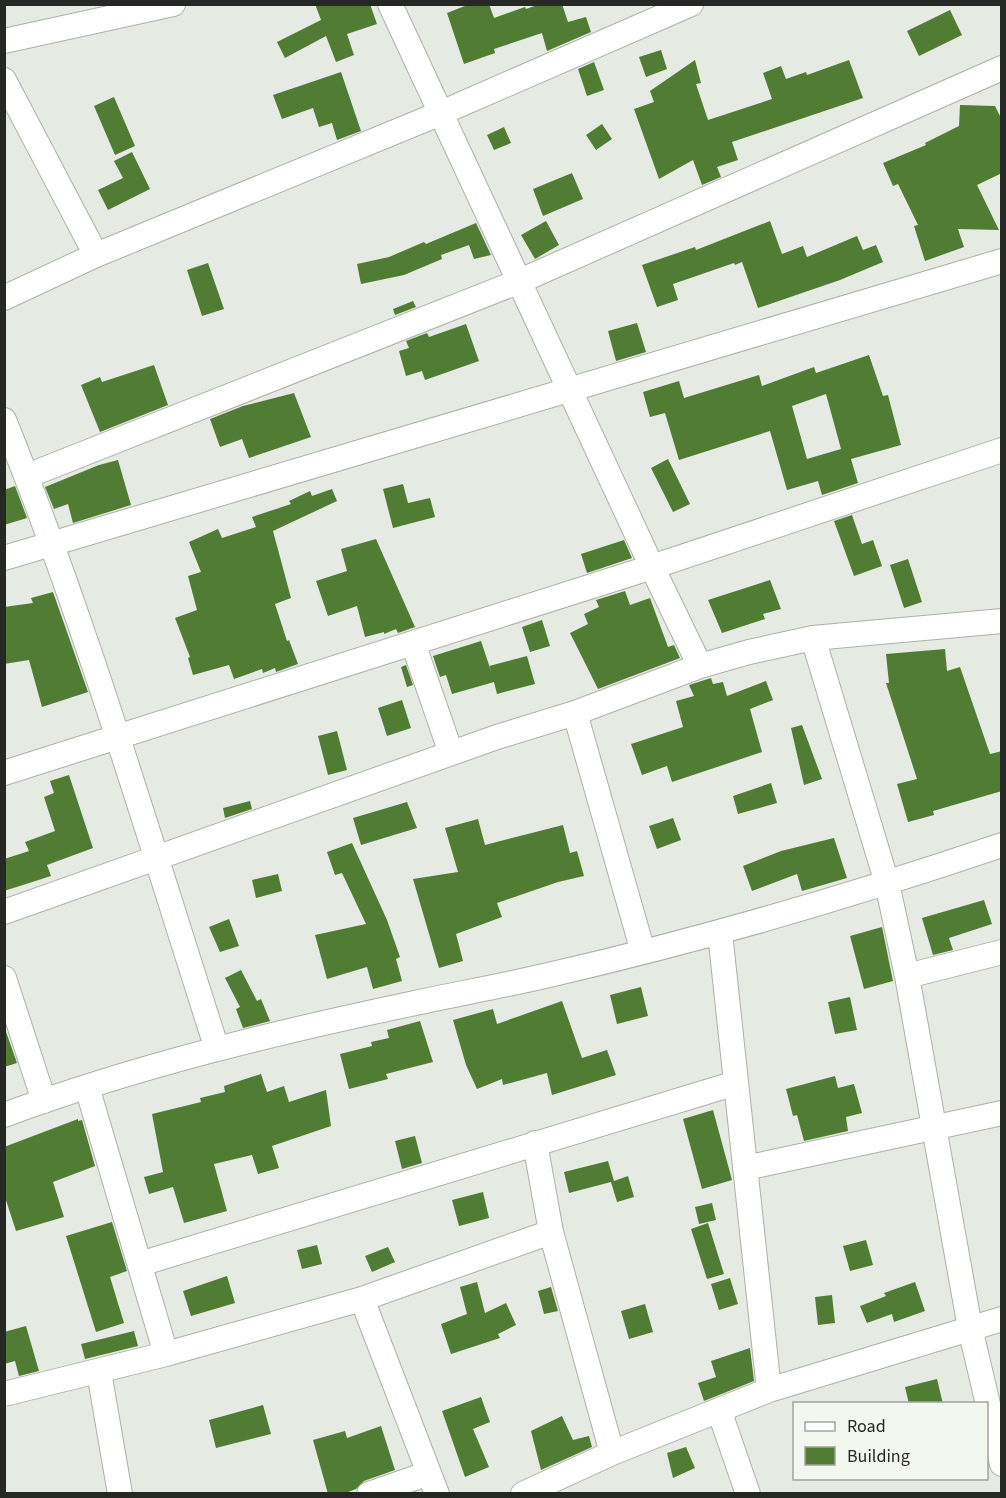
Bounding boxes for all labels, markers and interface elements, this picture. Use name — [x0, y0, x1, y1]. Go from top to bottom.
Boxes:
legend — [793, 1402, 988, 1480]
text: Road — [847, 1414, 886, 1439]
text: Building — [847, 1444, 910, 1469]

